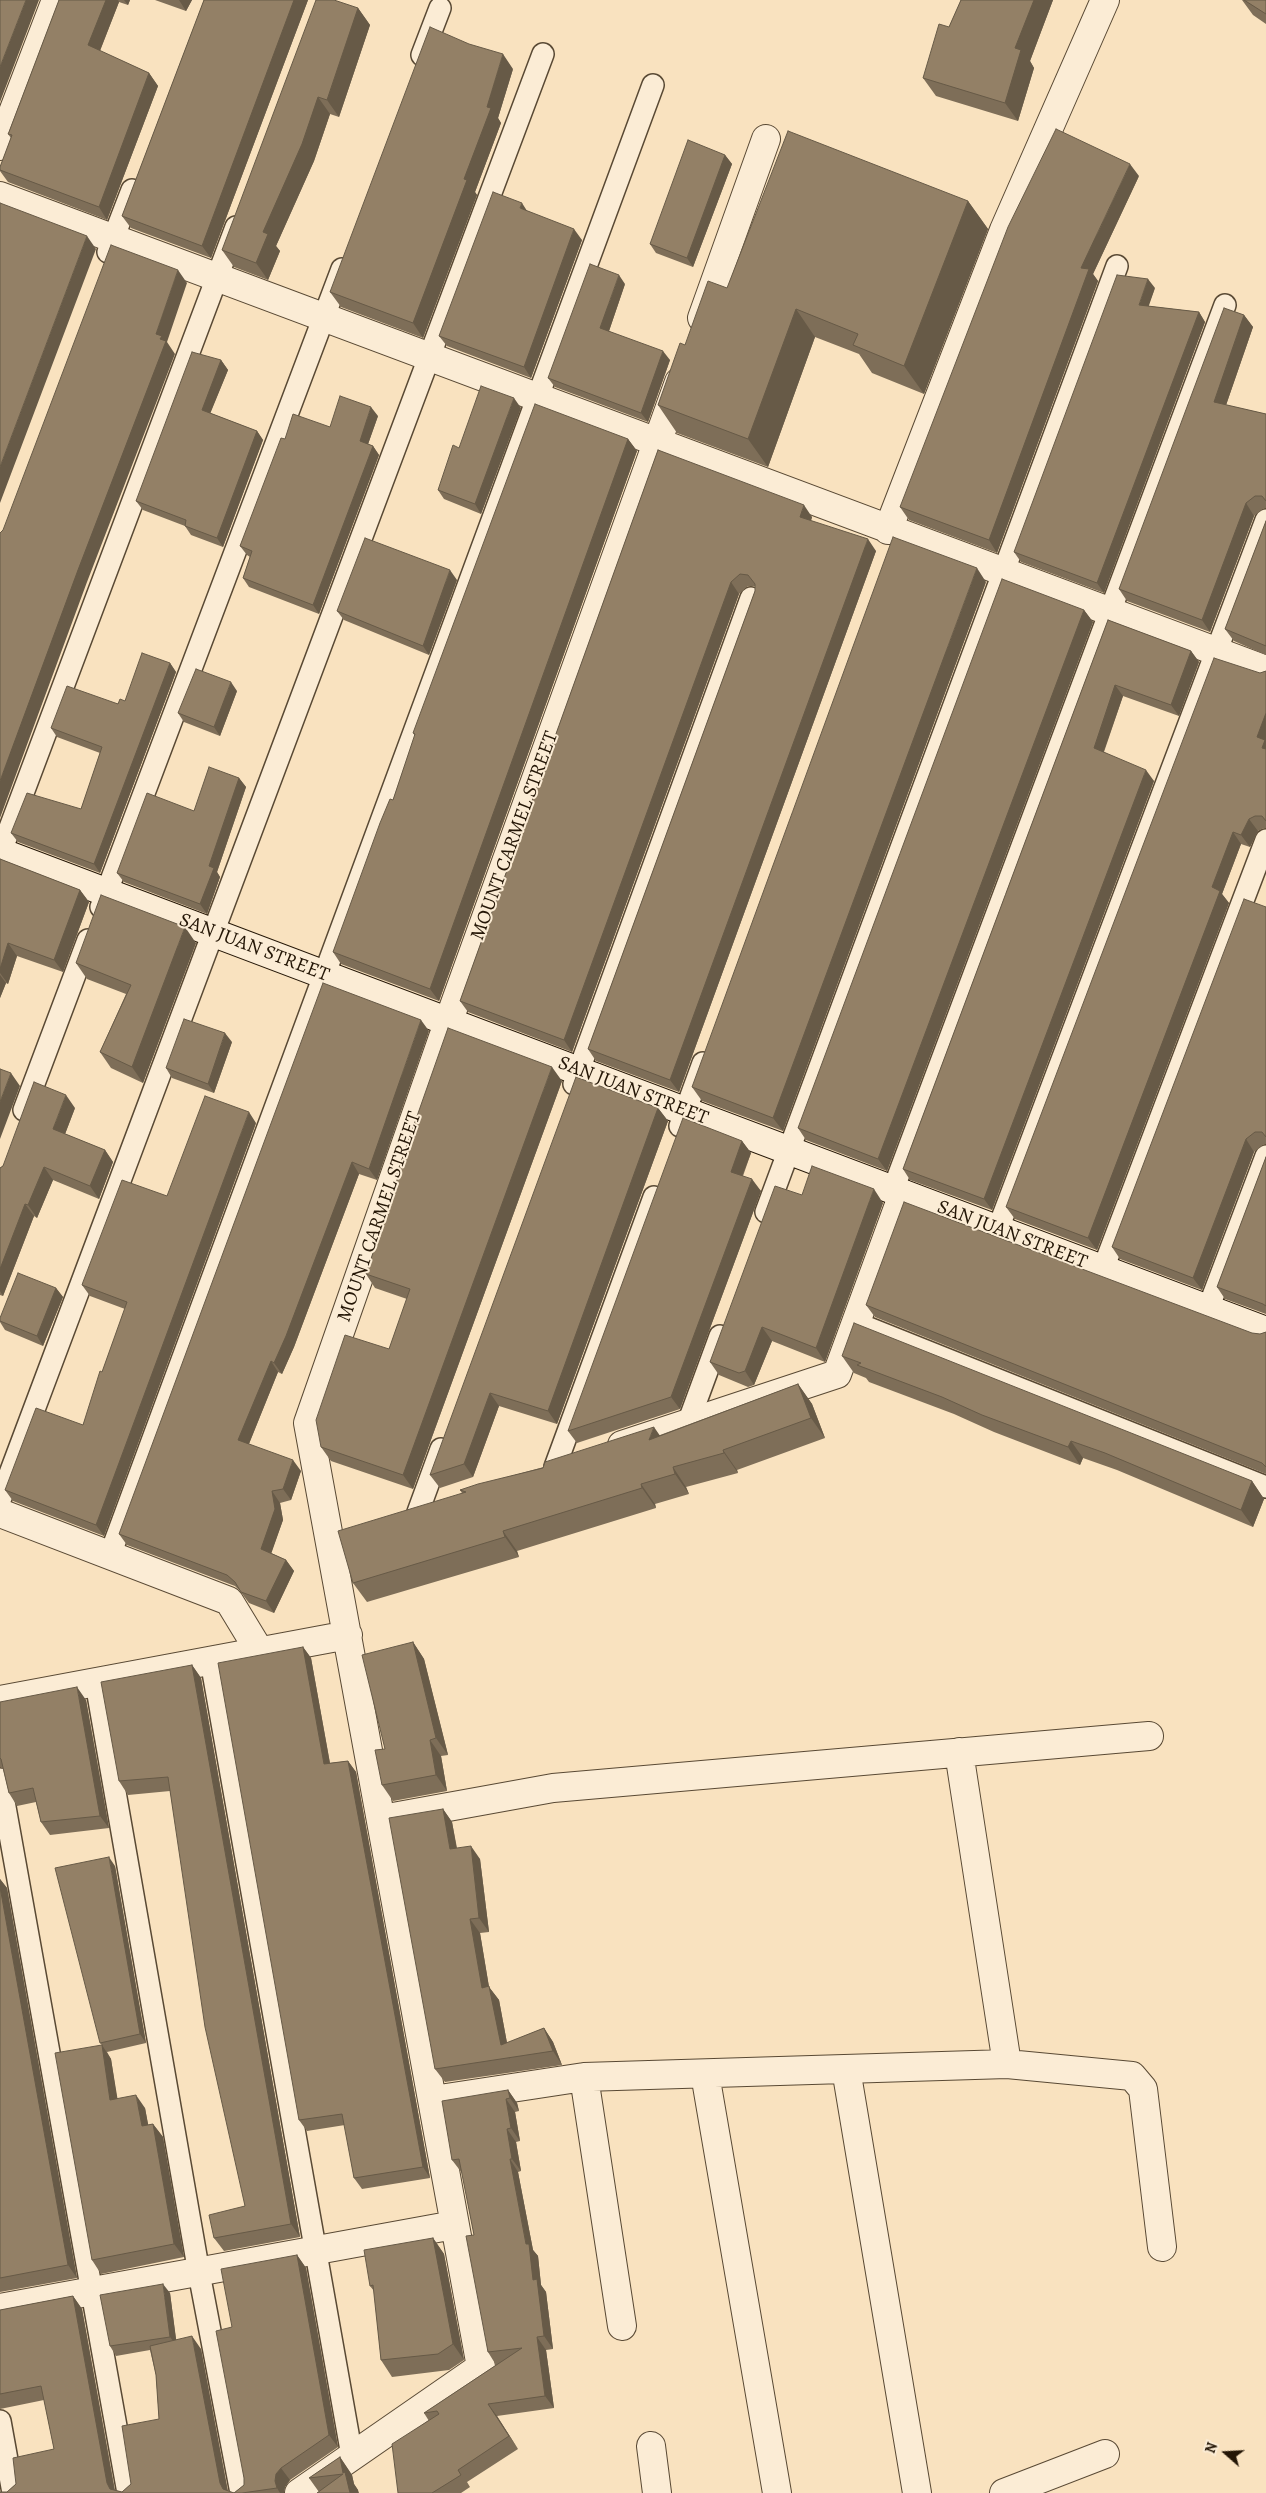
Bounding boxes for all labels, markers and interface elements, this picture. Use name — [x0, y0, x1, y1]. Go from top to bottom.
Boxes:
street label: MOUNT CARMEL STREET — [466, 728, 564, 944]
street label: SAN JUAN STREET — [176, 908, 332, 988]
street label: SAN JUAN STREET — [555, 1051, 711, 1131]
street label: MOUNT CARMEL STREET — [333, 1109, 427, 1325]
street label: SAN JUAN STREET — [934, 1195, 1090, 1275]
north arrow — [1201, 2428, 1251, 2478]
text: N — [1201, 2440, 1222, 2456]

